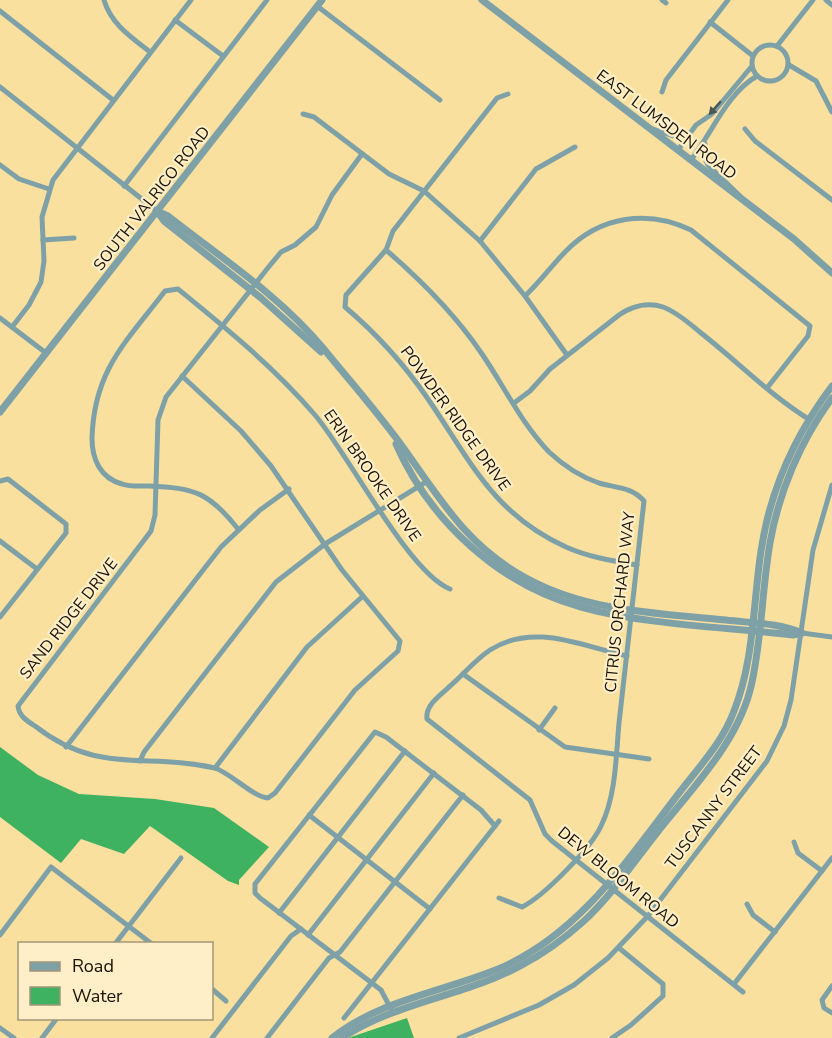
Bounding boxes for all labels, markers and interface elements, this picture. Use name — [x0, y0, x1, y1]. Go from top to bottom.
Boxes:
street label: EAST LUMSDEN ROAD — [592, 65, 741, 185]
one-way arrow — [709, 100, 722, 115]
street label: SOUTH VALRICO ROAD — [88, 122, 215, 276]
street label: POWDER RIDGE DRIVE — [395, 342, 515, 496]
street label: ERIN BROOKE DRIVE — [318, 405, 426, 546]
street label: CITRUS ORCHARD WAY — [600, 510, 640, 694]
street label: SAND RIDGE DRIVE — [15, 554, 123, 684]
street label: TUSCANNY STREET — [660, 741, 768, 874]
street label: DEW BLOOM ROAD — [553, 822, 684, 934]
legend — [18, 942, 213, 1020]
text: Road — [72, 954, 114, 978]
text: Water — [72, 984, 123, 1008]

